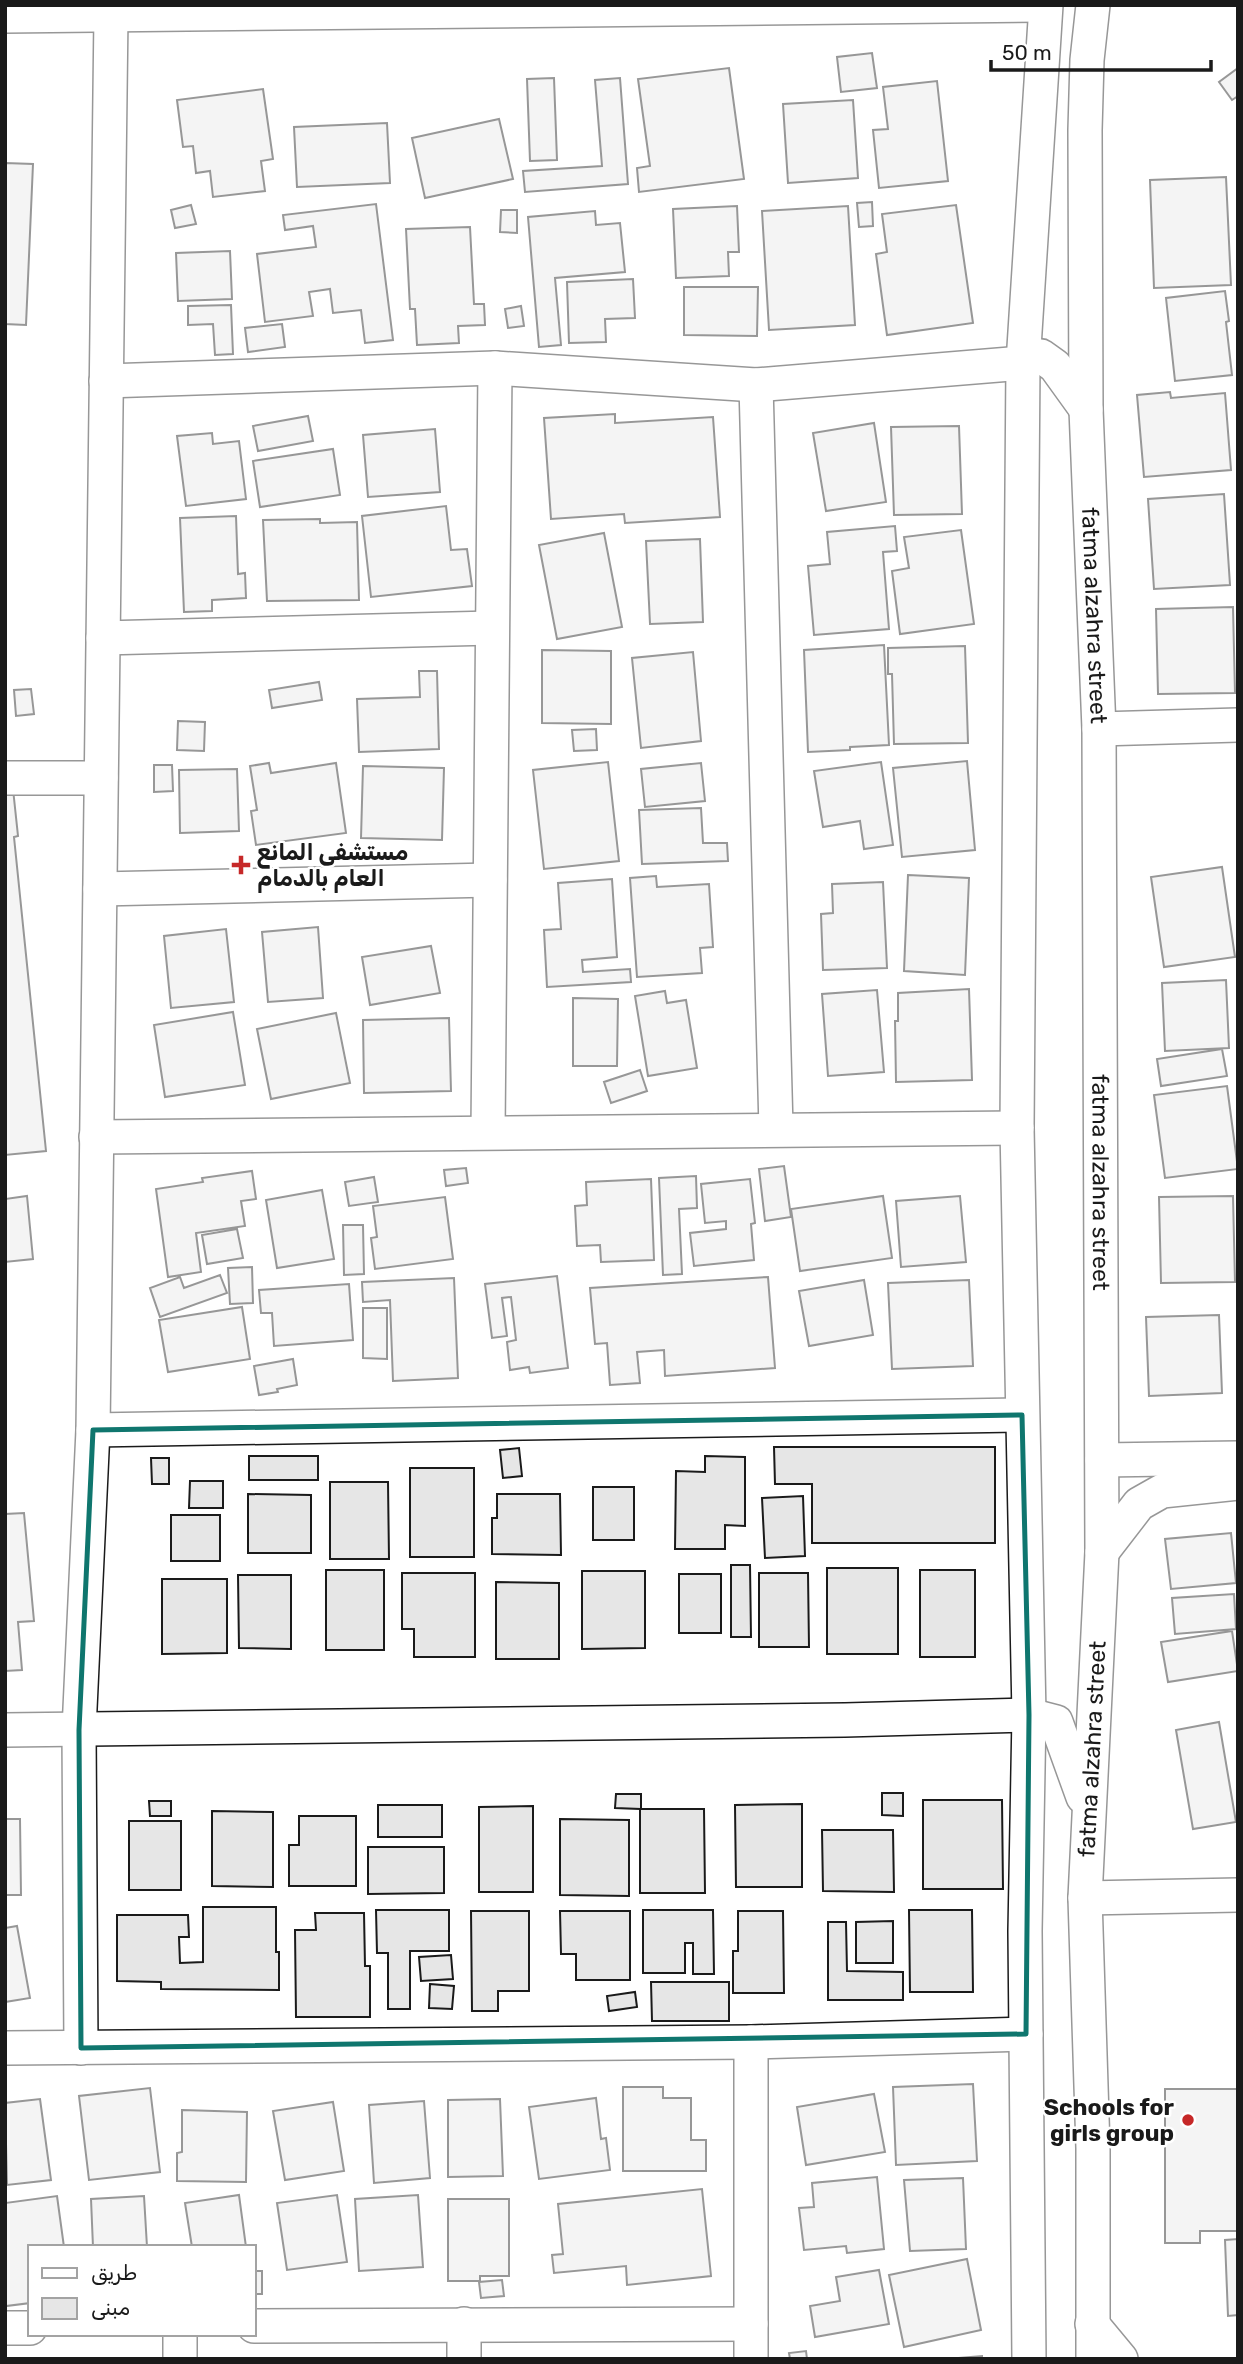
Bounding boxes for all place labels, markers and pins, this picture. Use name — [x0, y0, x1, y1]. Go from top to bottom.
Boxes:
place label: مستشفى المانع العام بالدمام — [257, 838, 408, 893]
marker: مستشفى المانع العام بالدمام — [231, 855, 251, 875]
place label: Schools for girls group — [1044, 2093, 1175, 2147]
marker: Schools for girls group — [1180, 2112, 1196, 2128]

